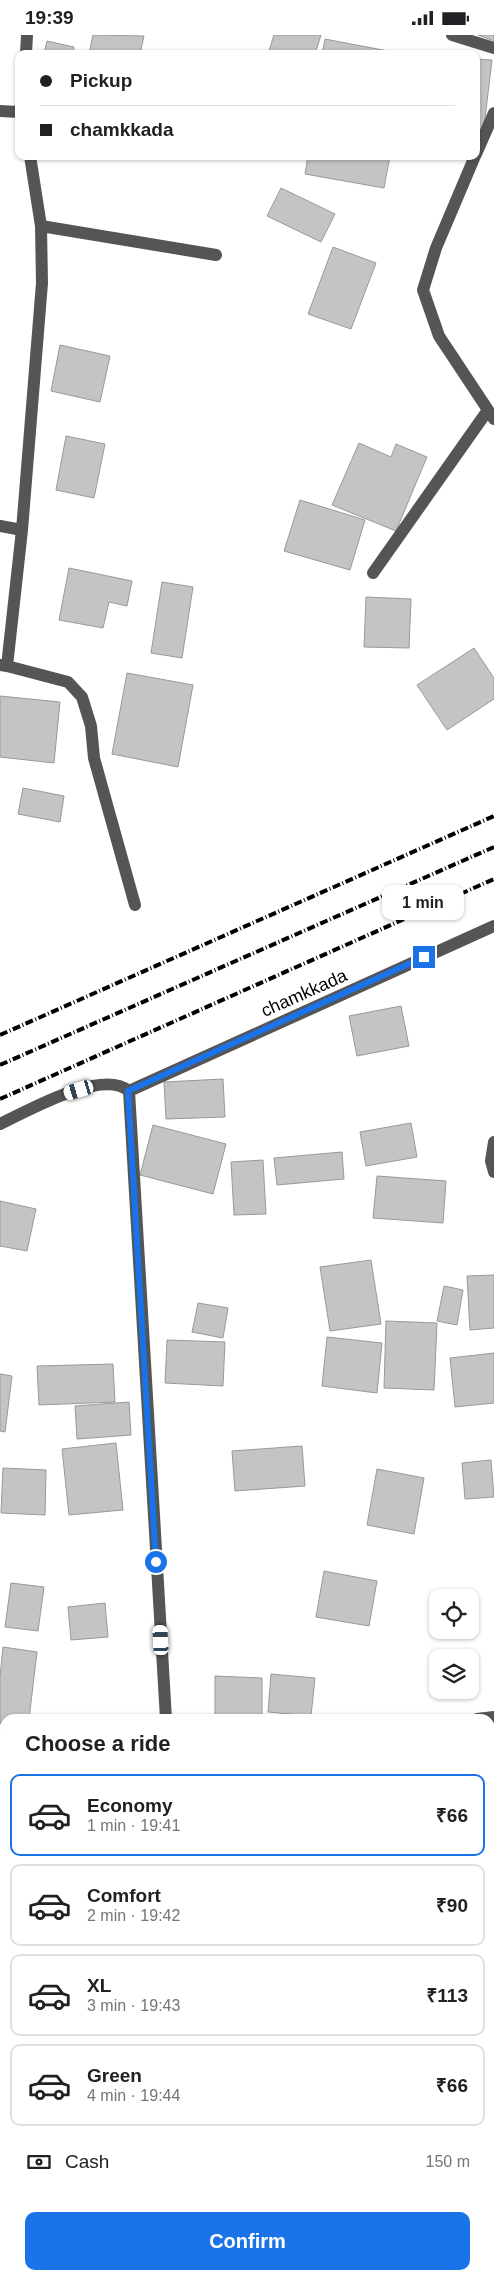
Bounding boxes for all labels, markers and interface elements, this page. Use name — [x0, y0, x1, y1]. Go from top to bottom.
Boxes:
text: 19:39 — [25, 7, 74, 28]
text: Pickup — [70, 70, 132, 91]
text: chamkkada — [70, 119, 174, 140]
callout: 1 min — [383, 885, 465, 919]
text: 1 min — [402, 894, 444, 911]
route end — [413, 946, 435, 968]
street label: chamkkada — [258, 965, 351, 1021]
car — [62, 1078, 95, 1102]
route start — [145, 1551, 167, 1573]
map controls — [429, 1589, 479, 1699]
button: locate — [429, 1589, 479, 1639]
car — [152, 1625, 169, 1655]
button: layers — [429, 1649, 479, 1699]
text: Choose a ride — [25, 1731, 170, 1756]
icon: car — [27, 1793, 72, 1838]
text: Economy — [87, 1795, 173, 1816]
text: ₹66 — [436, 1805, 468, 1826]
text: 1 min · 19:41 — [87, 1817, 180, 1834]
icon: car — [27, 1883, 72, 1928]
text: Comfort — [87, 1885, 161, 1906]
text: ₹90 — [436, 1895, 468, 1916]
text: 2 min · 19:42 — [87, 1907, 180, 1924]
icon: car — [27, 1973, 72, 2018]
text: XL — [87, 1975, 111, 1996]
text: ₹113 — [426, 1985, 468, 2006]
text: 3 min · 19:43 — [87, 1997, 180, 2014]
icon: car — [27, 2063, 72, 2108]
text: Green — [87, 2065, 142, 2086]
text: ₹66 — [436, 2075, 468, 2096]
text: 4 min · 19:44 — [87, 2087, 180, 2104]
icon: cash — [25, 2148, 53, 2176]
text: Cash — [65, 2151, 109, 2172]
text: 150 m — [426, 2153, 470, 2170]
button: Confirm — [25, 2212, 470, 2270]

